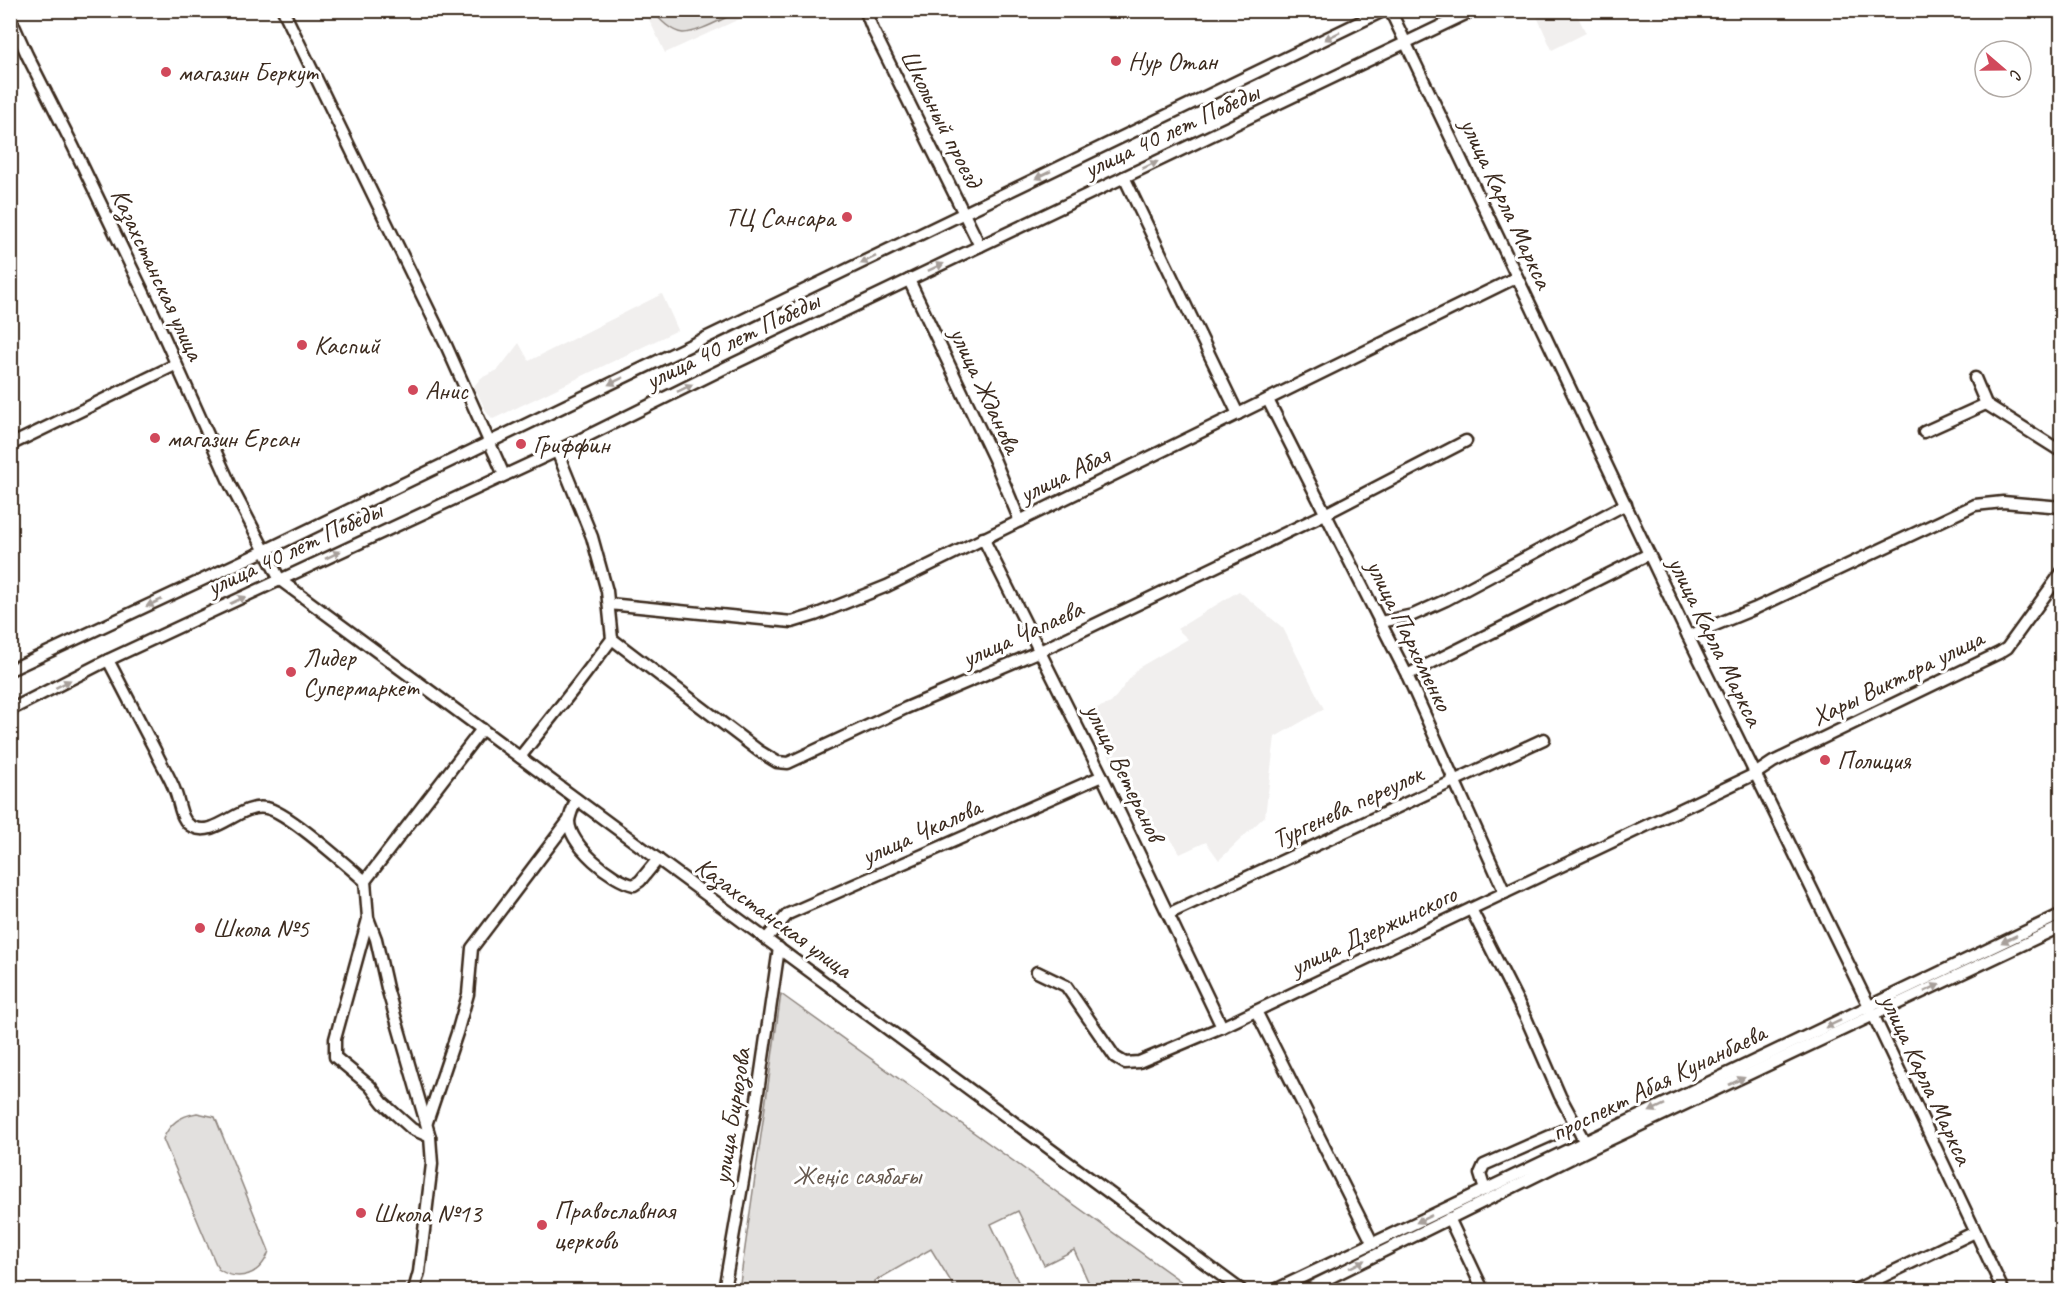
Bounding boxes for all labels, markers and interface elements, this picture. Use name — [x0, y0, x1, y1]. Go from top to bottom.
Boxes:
one-way arrow — [1324, 31, 1341, 40]
north arrow — [1973, 39, 2033, 99]
street label: Школьный проезд — [893, 44, 992, 195]
place label: Нур Отан — [1128, 45, 1219, 78]
marker: Нур Отан — [1109, 54, 1123, 68]
place label: магазин Беркут — [178, 56, 319, 89]
marker: магазин Беркут — [159, 65, 173, 79]
text: С — [2005, 67, 2027, 83]
street label: улица 40 лет Победы — [1077, 74, 1266, 186]
street label: улица Карла Маркса — [1452, 111, 1561, 295]
one-way arrow — [1142, 161, 1159, 170]
one-way arrow — [1035, 171, 1052, 180]
street label: Казахстанская улица — [102, 183, 212, 367]
place label: ТЦ Сансара — [725, 201, 837, 234]
marker: ТЦ Сансара — [840, 210, 854, 224]
one-way arrow — [859, 255, 876, 264]
one-way arrow — [928, 263, 945, 272]
street label: улица 40 лет Победы — [638, 283, 827, 398]
street label: улица Жданова — [941, 320, 1030, 461]
place label: Каспий — [314, 329, 382, 362]
marker: Каспий — [295, 338, 309, 352]
place label: Анис — [425, 374, 468, 407]
one-way arrow — [608, 376, 625, 386]
marker: Анис — [406, 383, 420, 397]
one-way arrow — [676, 383, 693, 392]
place label: магазин Ерсан — [167, 422, 300, 455]
place label: Гриффин — [533, 428, 611, 461]
marker: магазин Ерсан — [148, 431, 162, 445]
marker: Гриффин — [514, 437, 528, 451]
street label: улица Абая — [1012, 438, 1116, 511]
street label: улица 40 лет Победы — [200, 492, 389, 604]
street label: улица Карла Маркса — [1659, 549, 1772, 733]
one-way arrow — [325, 550, 342, 559]
street label: улица Пархоменко — [1358, 552, 1461, 718]
street label: улица Чапаева — [955, 591, 1089, 676]
one-way arrow — [230, 595, 247, 604]
one-way arrow — [145, 598, 162, 607]
street label: Хары Виктора улица — [1806, 621, 1991, 733]
place label: Лидер Супермаркет — [303, 641, 421, 704]
marker: Лидер Супермаркет — [284, 665, 298, 679]
one-way arrow — [54, 679, 71, 688]
street label: улица Ветеранов — [1076, 696, 1174, 851]
place label: Полиция — [1837, 744, 1912, 777]
marker: Полиция — [1818, 753, 1832, 767]
street label: Тургенева переулок — [1267, 756, 1430, 856]
street label: улица Чкалова — [854, 789, 988, 873]
street label: Казахстанская улица — [688, 849, 860, 987]
street label: улица Дзержинского — [1283, 877, 1463, 984]
place label: Школа №5 — [212, 912, 310, 945]
marker: Школа №5 — [193, 921, 207, 935]
one-way arrow — [2000, 935, 2017, 944]
one-way arrow — [1923, 983, 1940, 992]
street label: улица Карла Маркса — [1872, 987, 1981, 1171]
street label: проспект Абая Кунанбаева — [1545, 1015, 1773, 1149]
one-way arrow — [1824, 1019, 1841, 1028]
street label: улица Бирюзова — [704, 1044, 760, 1189]
one-way arrow — [1728, 1076, 1745, 1085]
one-way arrow — [1648, 1103, 1665, 1112]
park label: Жеңіс саябағы — [793, 1159, 923, 1192]
place label: Православная церковь — [554, 1194, 677, 1257]
place label: Школа №13 — [373, 1197, 484, 1230]
marker: Школа №13 — [354, 1206, 368, 1220]
one-way arrow — [1416, 1215, 1433, 1224]
marker: Православная церковь — [535, 1218, 549, 1232]
one-way arrow — [1349, 1259, 1366, 1269]

